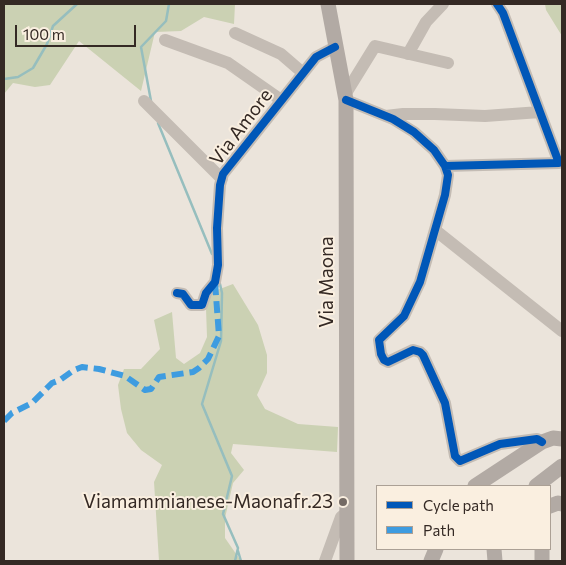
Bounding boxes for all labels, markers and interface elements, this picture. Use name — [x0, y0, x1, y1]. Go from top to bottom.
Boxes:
scale bar — [18, 15, 139, 47]
text: 100 m — [23, 25, 65, 43]
street label: Via Amore — [205, 84, 277, 170]
street label: Via Maona — [316, 236, 338, 328]
legend — [376, 485, 551, 550]
place label: Viamammianese-Maonafr.23 — [83, 491, 333, 513]
marker: Viamammianese-Maonafr.23 — [337, 496, 349, 508]
text: Cycle path — [423, 496, 494, 514]
text: Path — [423, 521, 455, 539]

